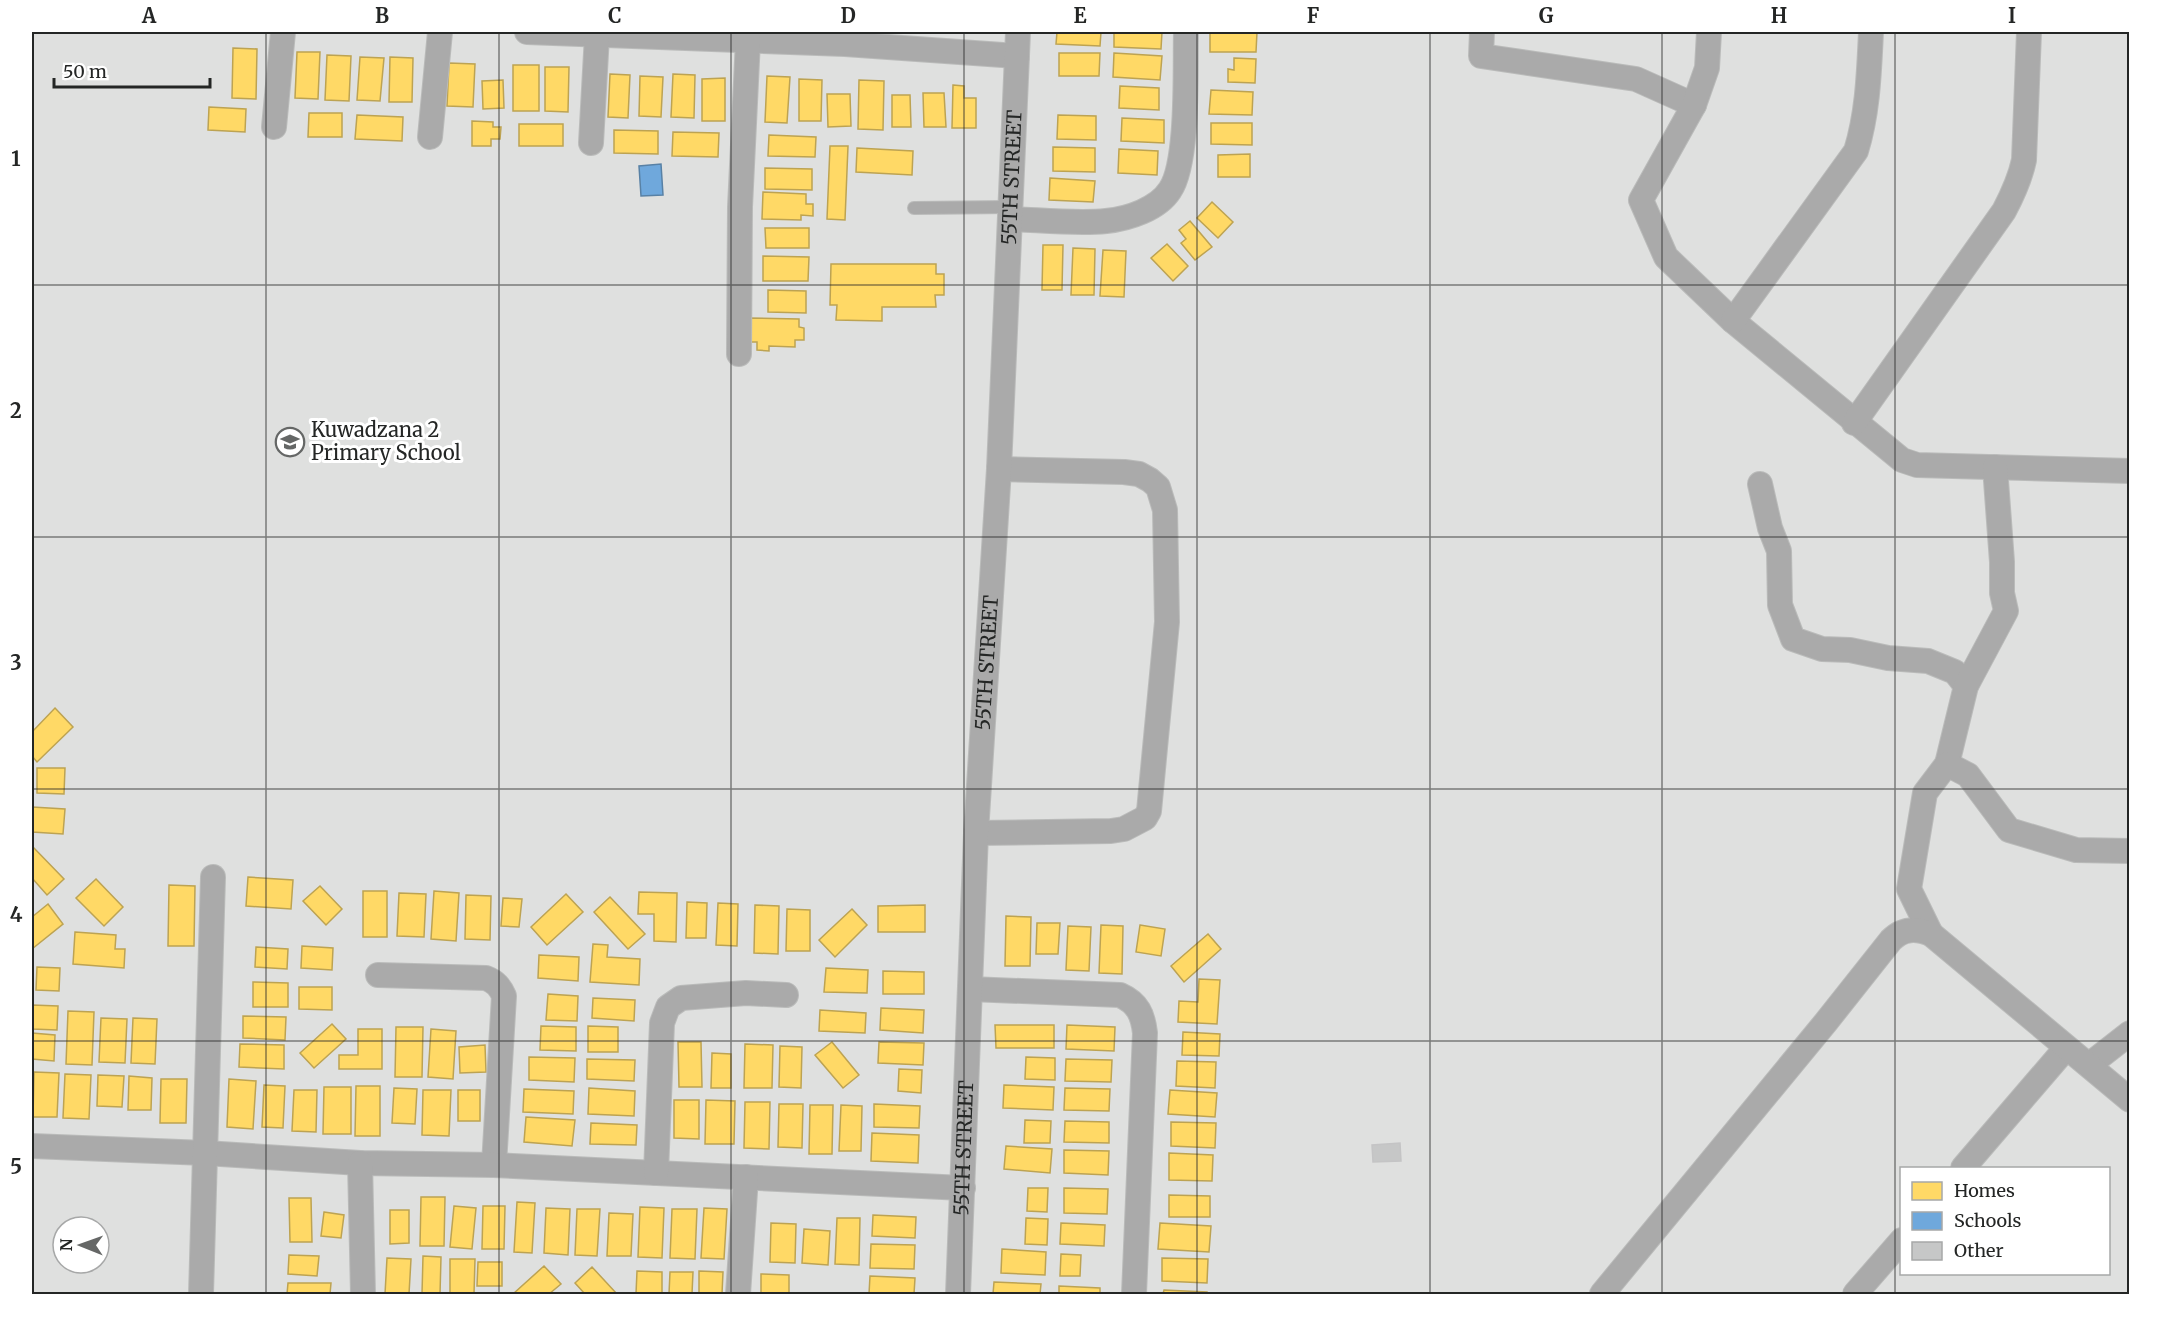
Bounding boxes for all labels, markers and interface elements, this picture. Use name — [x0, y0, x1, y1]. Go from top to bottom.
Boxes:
text: A — [141, 3, 157, 28]
text: B — [375, 3, 389, 28]
text: C — [608, 3, 622, 28]
text: D — [840, 3, 856, 28]
text: E — [1073, 3, 1087, 28]
text: F — [1307, 3, 1320, 28]
text: G — [1539, 3, 1554, 28]
text: H — [1771, 3, 1787, 28]
text: I — [2008, 3, 2016, 28]
scale bar — [54, 51, 210, 89]
text: 50 m — [63, 60, 107, 83]
street label: 55TH STREET — [996, 109, 1027, 246]
text: 1 — [11, 146, 21, 171]
text: 2 — [10, 398, 22, 423]
place label: Kuwadzana 2 Primary School — [311, 417, 461, 465]
school or university icon: Kuwadzana 2 Primary School — [274, 426, 306, 458]
street label: 55TH STREET — [970, 594, 1003, 731]
text: 3 — [10, 650, 22, 675]
text: 4 — [10, 902, 23, 927]
street label: 55TH STREET — [948, 1080, 978, 1216]
text: 5 — [10, 1154, 22, 1179]
legend — [1900, 1167, 2110, 1275]
text: Homes — [1954, 1179, 2015, 1202]
text: Schools — [1954, 1209, 2022, 1232]
north arrow — [51, 1215, 111, 1275]
text: N — [56, 1238, 76, 1251]
text: Other — [1954, 1239, 2004, 1262]

